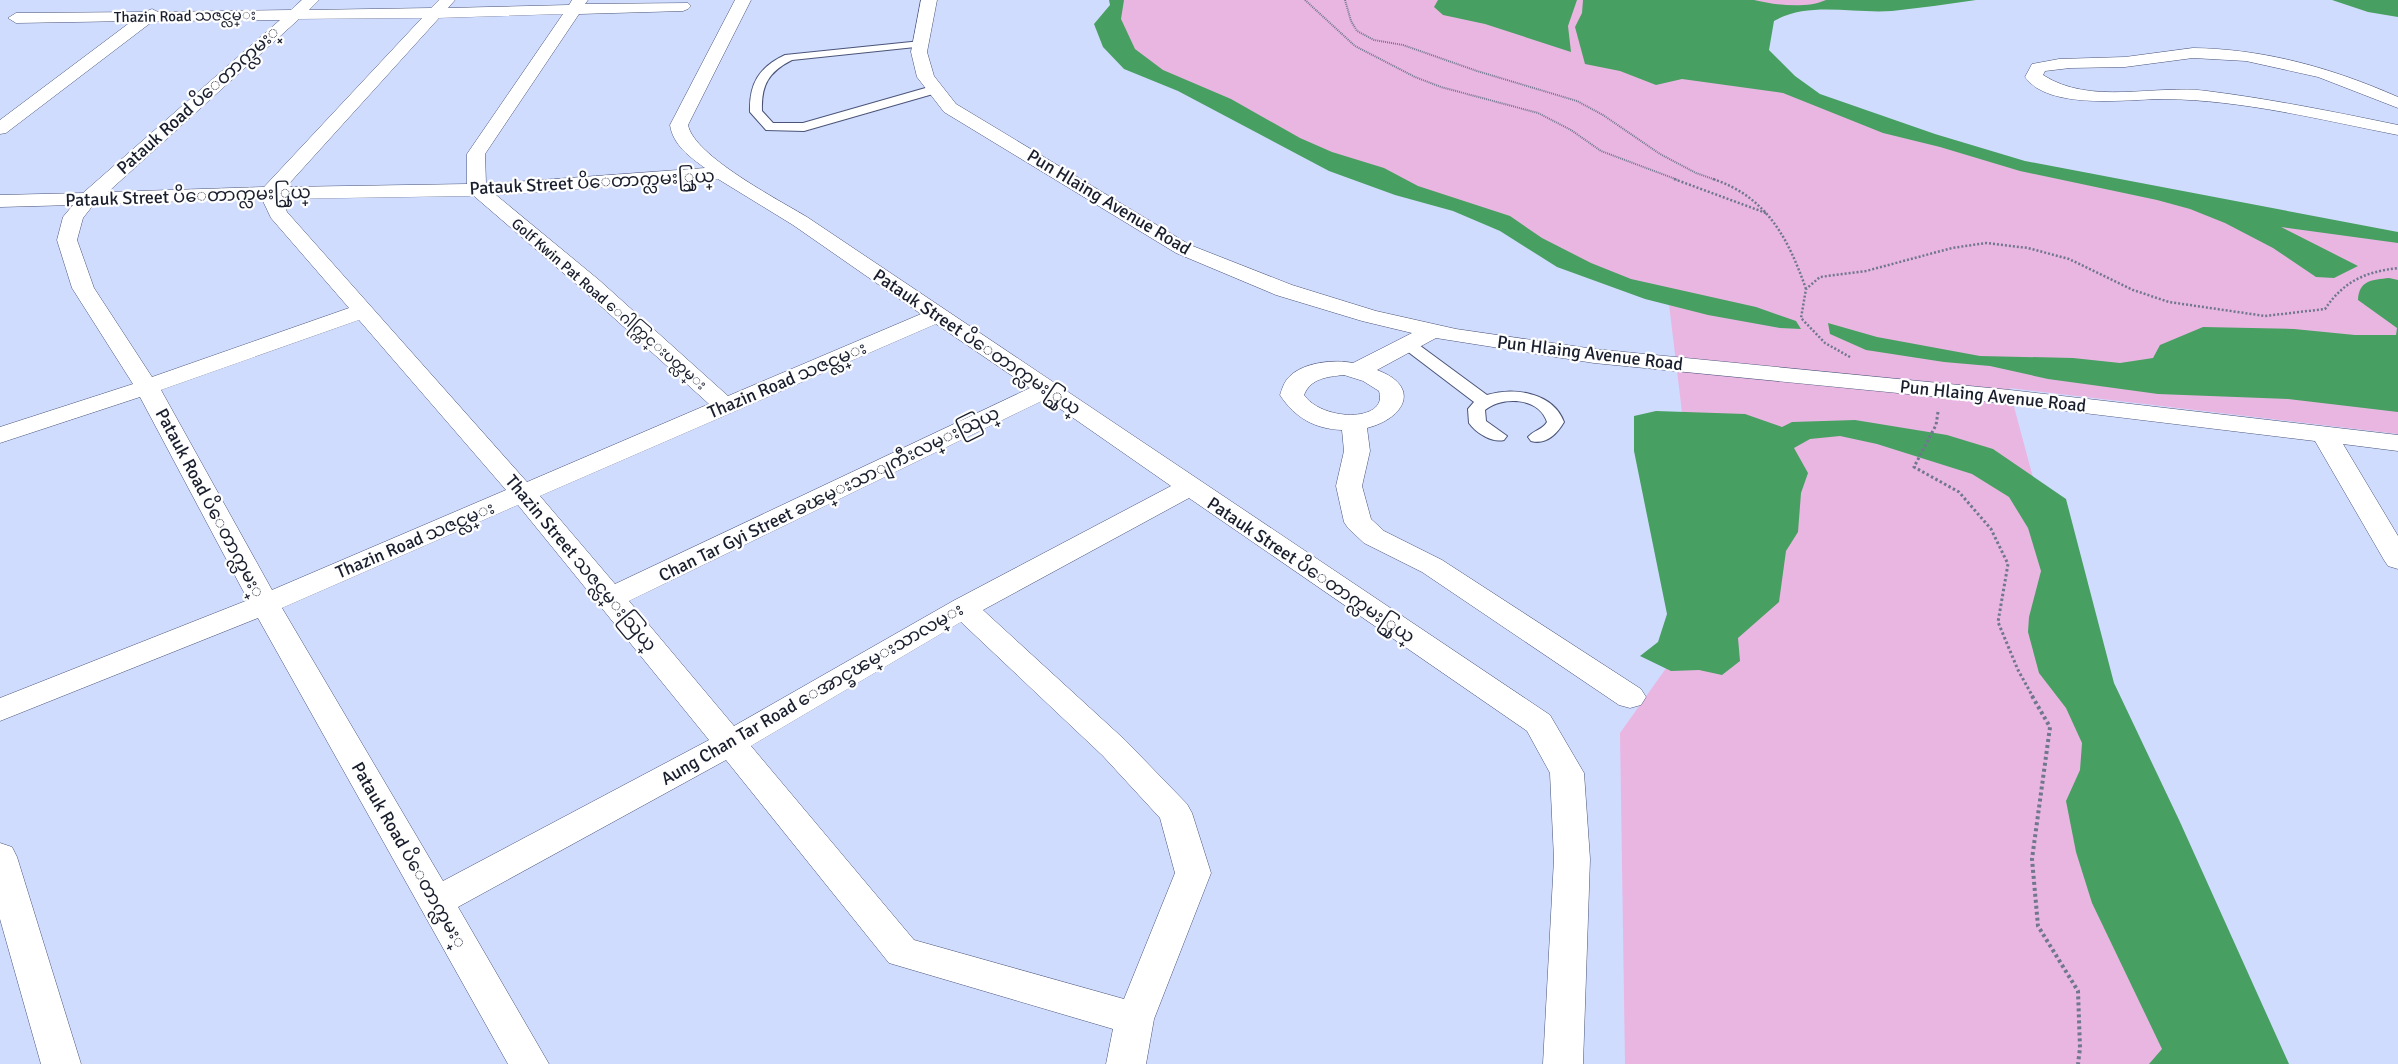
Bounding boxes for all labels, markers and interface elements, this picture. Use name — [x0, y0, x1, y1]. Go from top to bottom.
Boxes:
street label: Thazin Road သဇင္လမ္း — [114, 6, 256, 29]
street label: Patauk Road ပိေတာက္လမး္ — [110, 19, 287, 182]
street label: Pun Hlaing Avenue Road — [1023, 144, 1195, 260]
street label: Patauk Street ပိေတာက္လမး္သြယ္ — [469, 162, 715, 203]
street label: Patauk Street ပိေတာက္လမး္သြယ္ — [65, 178, 311, 215]
street label: Golf Kwin Pat Road ေဂါက္ကြင္းပတ္လမ္း — [506, 214, 711, 396]
street label: Patauk Street ပိေတာက္လမး္သြယ္ — [867, 262, 1087, 423]
street label: Pun Hlaing Avenue Road — [1496, 331, 1684, 375]
street label: Thazin Road သဇင္လမ္း — [704, 337, 871, 427]
street label: Pun Hlaing Avenue Road — [1899, 375, 2087, 417]
street label: Chan Tar Gyi Street ခၽမ္းသာျကီးလမ္းသြယ္ — [654, 399, 1005, 590]
street label: Patauk Road ပိေတာက္လမး္ — [147, 403, 272, 603]
street label: Thazin Street သဇင္လမ္းသြယ္ — [498, 470, 662, 658]
street label: Patauk Street ပိေတာက္လမး္သြယ္ — [1201, 490, 1421, 651]
street label: Thazin Road သဇင္လမ္း — [332, 497, 499, 587]
street label: Aung Chan Tar Road ေအာင္ခၽမ္းသာလမ္း — [657, 598, 969, 794]
street label: Patauk Road ပိေတာက္လမး္ — [343, 757, 474, 954]

